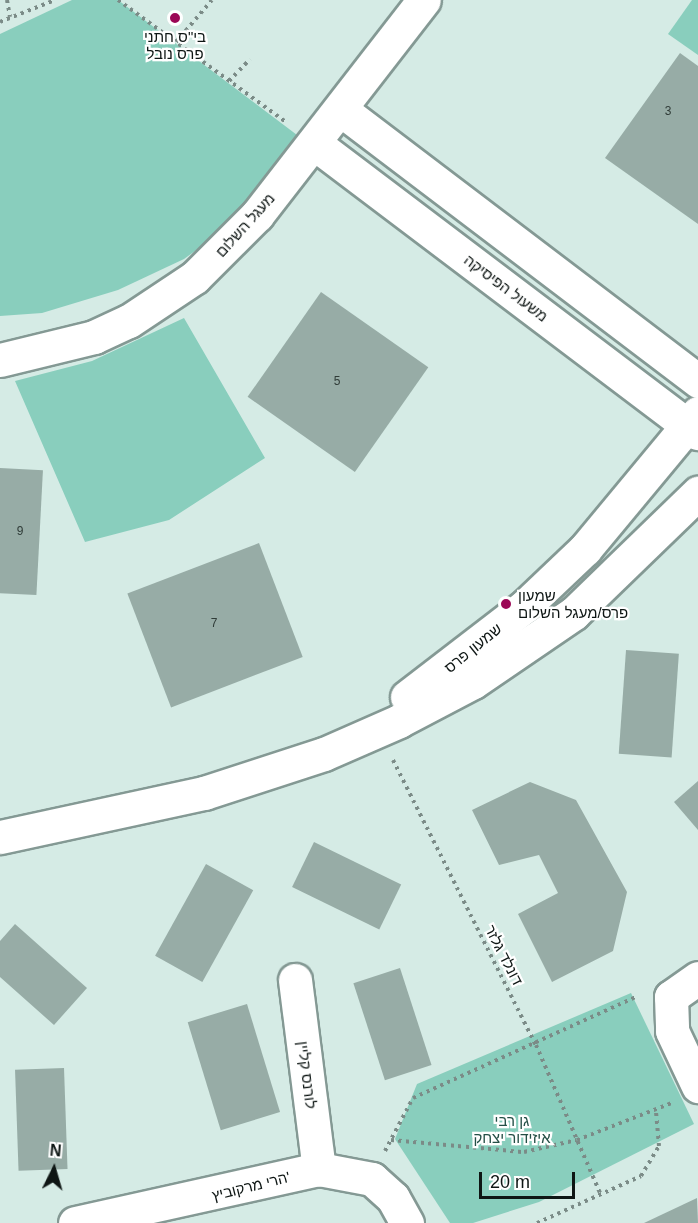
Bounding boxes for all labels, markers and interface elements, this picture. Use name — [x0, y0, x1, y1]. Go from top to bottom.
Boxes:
marker: בי"ס חתני פרס נובל — [168, 11, 182, 25]
place label: בי"ס חתני פרס נובל — [144, 27, 206, 62]
house number: 3 — [665, 105, 671, 119]
street label: מעגל השלום — [212, 189, 278, 261]
street label: משעול הפיסיקה — [461, 251, 551, 325]
house number: 5 — [334, 375, 340, 389]
house number: 9 — [17, 525, 23, 539]
place label: שמעון פרס/מעגל השלום — [518, 586, 628, 621]
marker: שמעון פרס/מעגל השלום — [499, 597, 513, 611]
house number: 7 — [211, 617, 217, 631]
street label: שמעון פרס — [441, 619, 505, 677]
street label: דונלד גלזר — [481, 922, 527, 988]
street label: לורנס קליין — [294, 1040, 320, 1110]
park label: גן רבי איזידור יצחק — [473, 1111, 551, 1146]
north arrow — [24, 1139, 84, 1199]
text: N — [49, 1142, 62, 1160]
scale bar — [482, 1160, 578, 1198]
street label: הרי מרקוביץ' — [210, 1168, 292, 1204]
text: 20 m — [490, 1172, 530, 1192]

